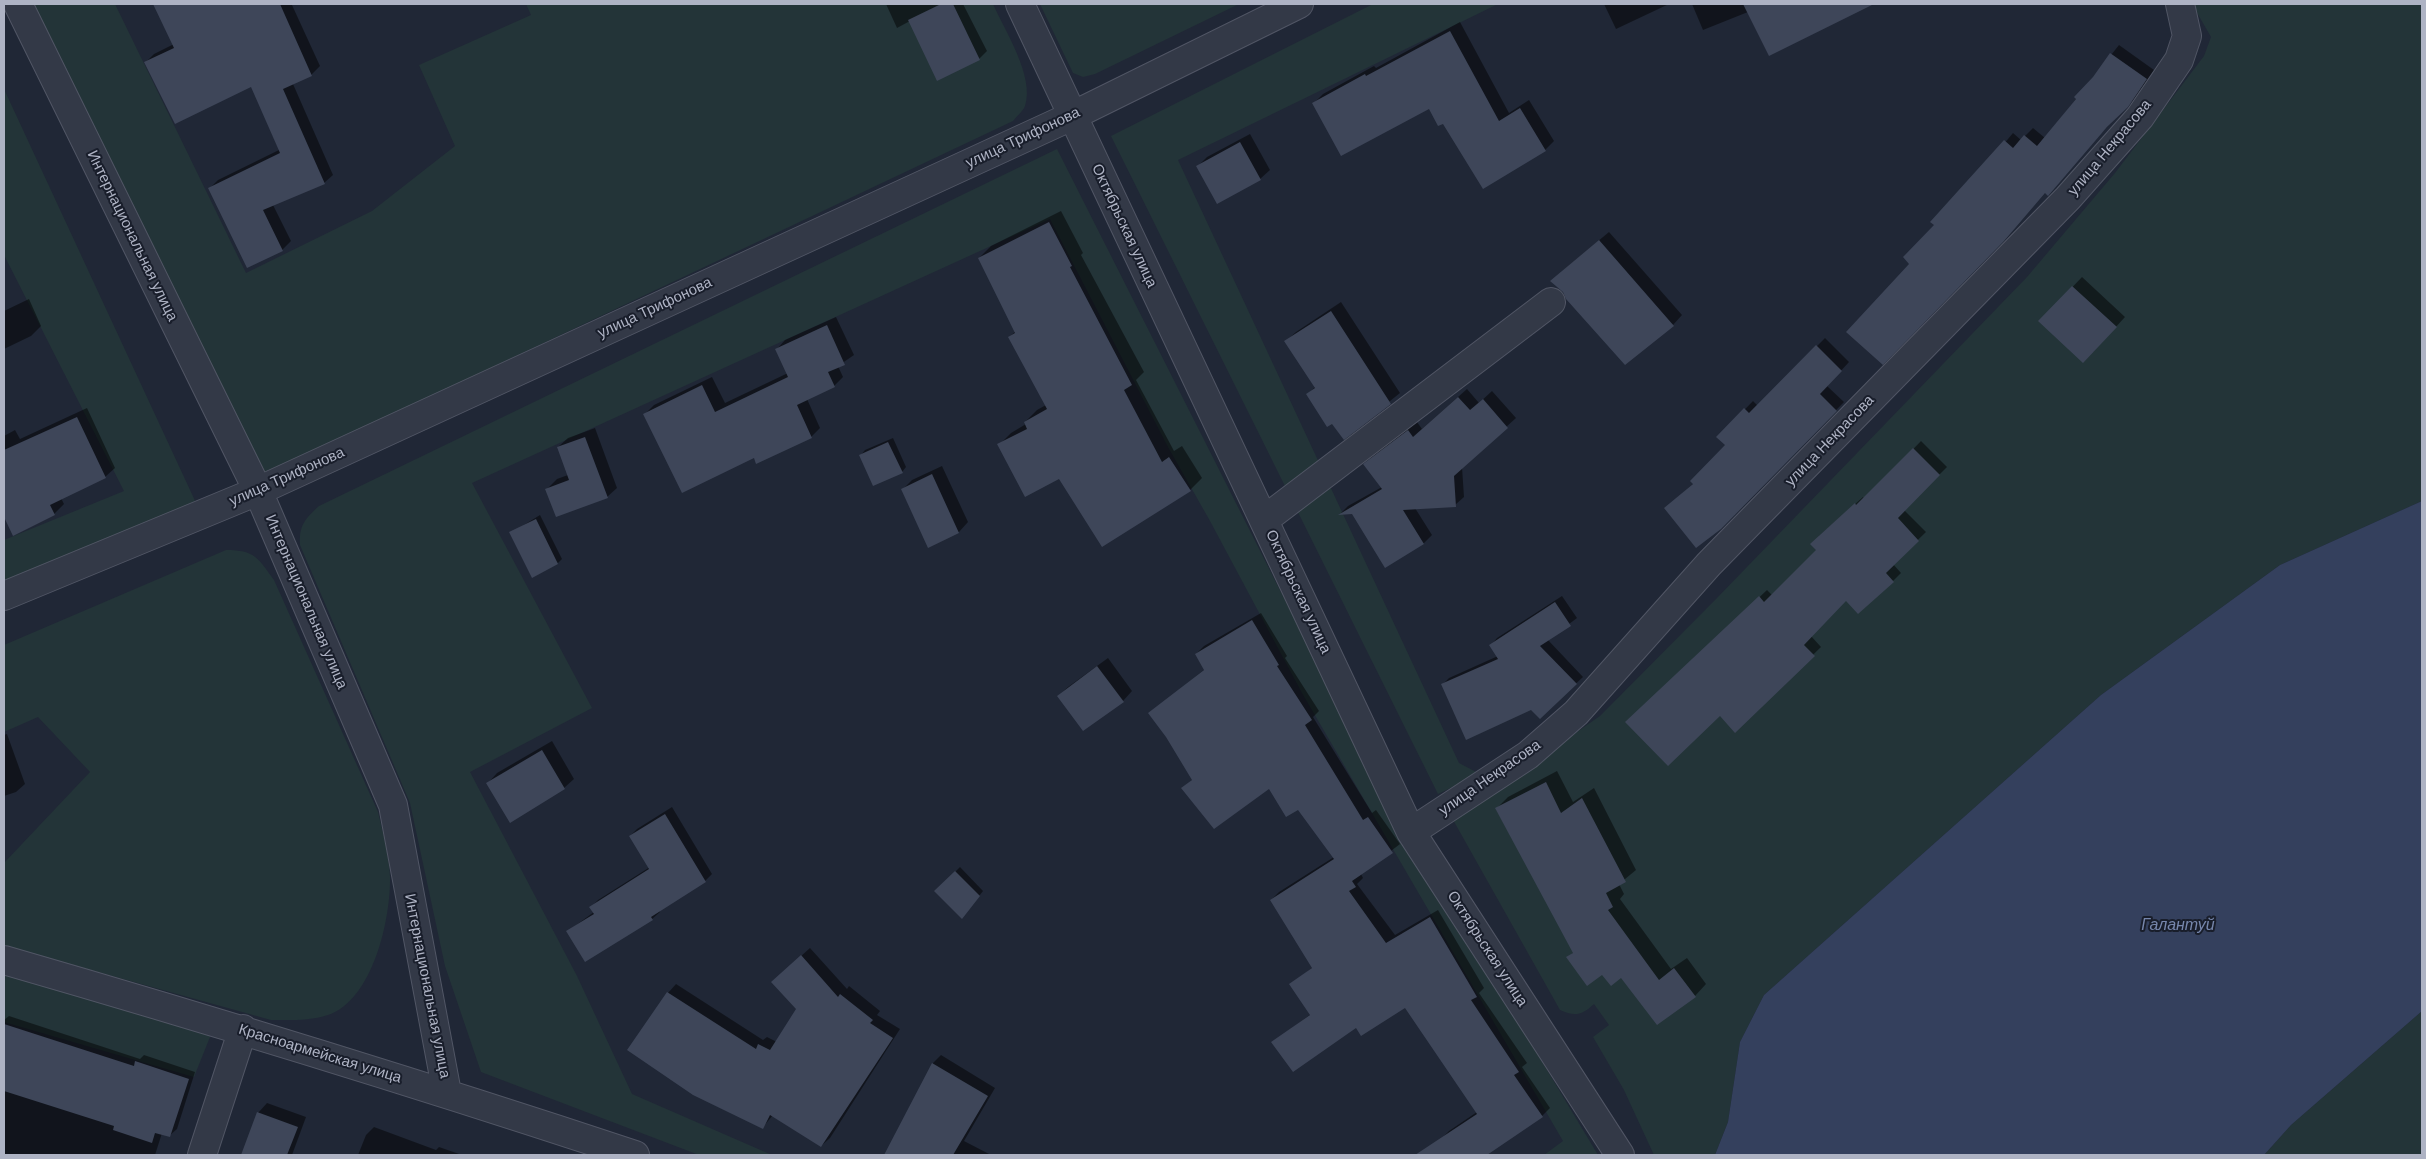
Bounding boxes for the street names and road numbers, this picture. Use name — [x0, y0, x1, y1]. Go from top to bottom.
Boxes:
street label: улица Некрасова — [2065, 96, 2155, 200]
street label: улица Трифонова — [963, 104, 1083, 172]
street label: Интернациональная улица — [83, 148, 181, 324]
street label: Октябрьская улица — [1087, 161, 1161, 291]
street label: улица Трифонова — [595, 274, 715, 342]
street label: улица Некрасова — [1782, 392, 1878, 490]
street label: улица Трифонова — [227, 444, 347, 510]
street label: Интернациональная улица — [261, 512, 351, 692]
street label: Октябрьская улица — [1261, 527, 1335, 657]
street label: улица Некрасова — [1436, 736, 1544, 820]
street label: Октябрьская улица — [1443, 888, 1531, 1010]
street label: Интернациональная улица — [400, 892, 454, 1080]
street label: Красноармейская улица — [236, 1021, 404, 1087]

